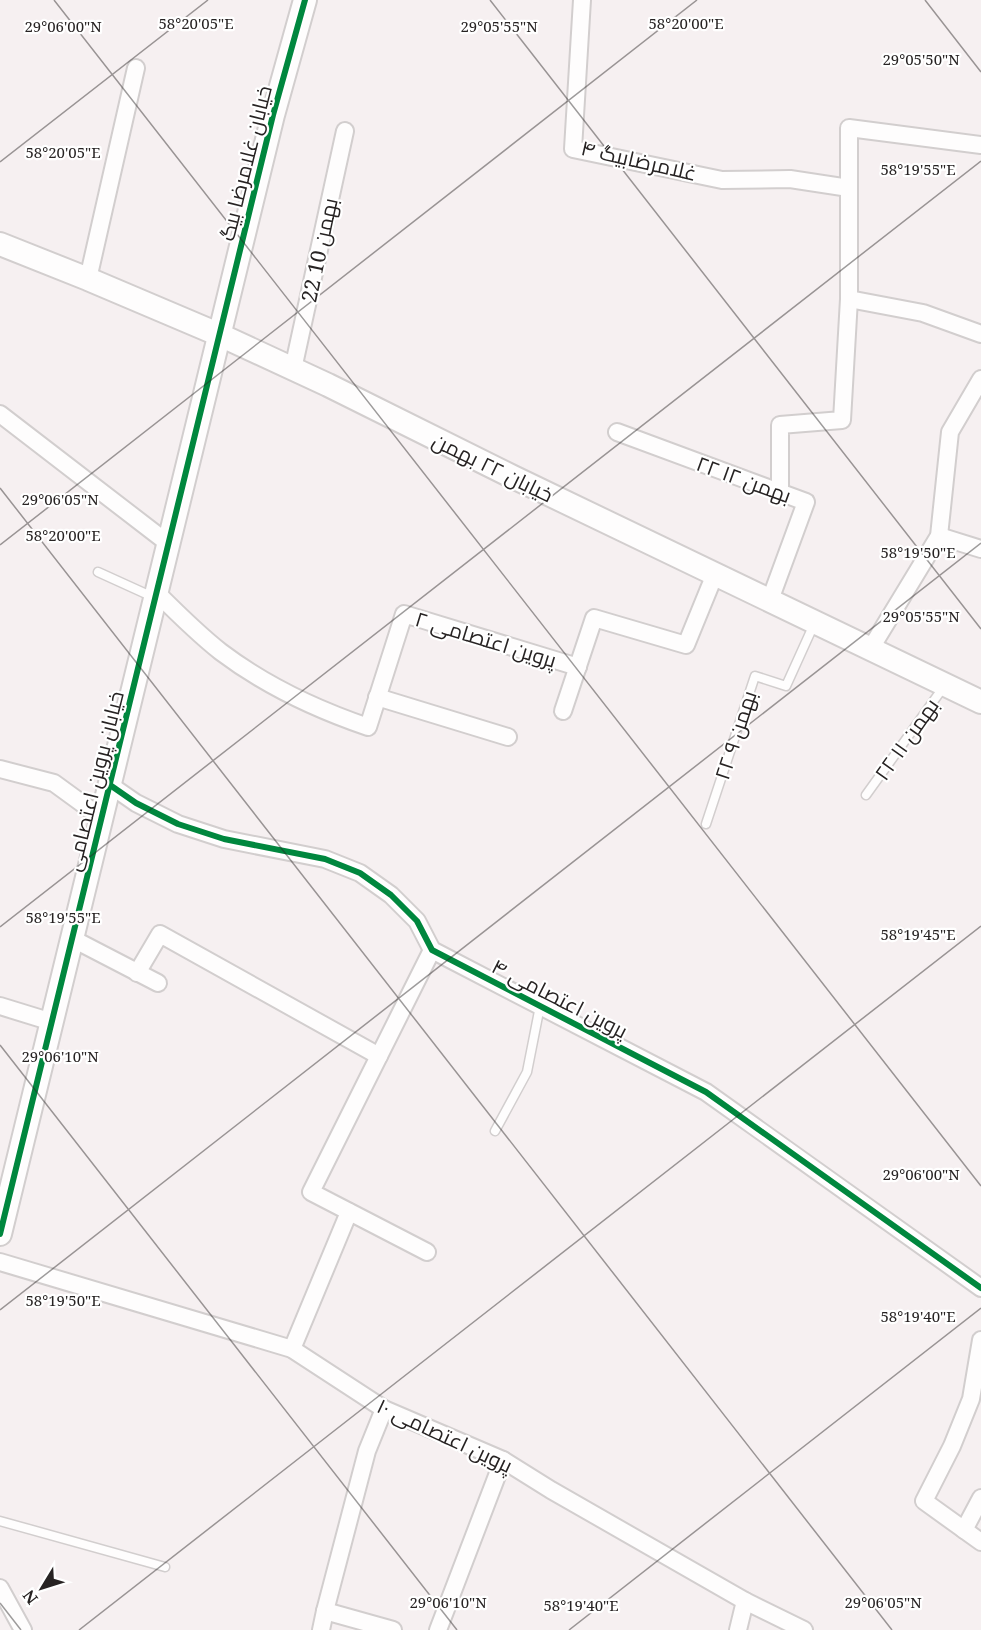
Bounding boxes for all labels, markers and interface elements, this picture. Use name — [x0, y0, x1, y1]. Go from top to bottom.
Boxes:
text: 58°20'05"E — [158, 13, 234, 33]
text: 58°20'00"E — [648, 13, 724, 33]
text: 29°06'00"N — [24, 16, 102, 36]
text: 29°05'55"N — [460, 16, 538, 36]
text: 29°05'50"N — [882, 49, 960, 69]
street label: خیابان غلامرضا بیگ — [212, 82, 278, 244]
street label: غلامرضابیگ ۴ — [578, 133, 700, 187]
text: 58°20'05"E — [25, 142, 101, 162]
text: 58°19'55"E — [880, 159, 956, 179]
street label: 22 بهمن 10 — [294, 195, 344, 305]
street label: خیابان ۲۲ بهمن — [428, 426, 558, 508]
street label: ۲۲ بهمن ۱۲ — [693, 449, 795, 509]
text: 29°06'05"N — [21, 489, 99, 509]
text: 58°20'00"E — [25, 525, 101, 545]
text: 58°19'50"E — [880, 542, 956, 562]
street label: پروین اعتصامی ۲ — [412, 604, 560, 675]
text: 29°05'55"N — [882, 606, 960, 626]
street label: ۲۲ بهمن ۹ — [707, 687, 763, 783]
street label: خیابان پروین اعتصامی — [58, 688, 131, 874]
street label: ۲۲ بهمن ۱۱ — [867, 692, 945, 786]
text: 58°19'55"E — [25, 907, 101, 927]
text: 58°19'45"E — [880, 924, 956, 944]
street label: پروین اعتصامی ۴ — [487, 952, 633, 1045]
text: 29°06'10"N — [21, 1046, 99, 1066]
text: 29°06'00"N — [882, 1164, 960, 1184]
text: 58°19'50"E — [25, 1290, 101, 1310]
text: 58°19'40"E — [880, 1306, 956, 1326]
street label: پروین اعتصامی ۱۰ — [372, 1391, 518, 1480]
north arrow — [12, 1558, 72, 1618]
text: N — [17, 1585, 43, 1609]
text: 29°06'10"N — [409, 1592, 487, 1612]
text: 29°06'05"N — [844, 1592, 922, 1612]
text: 58°19'40"E — [543, 1595, 619, 1615]

